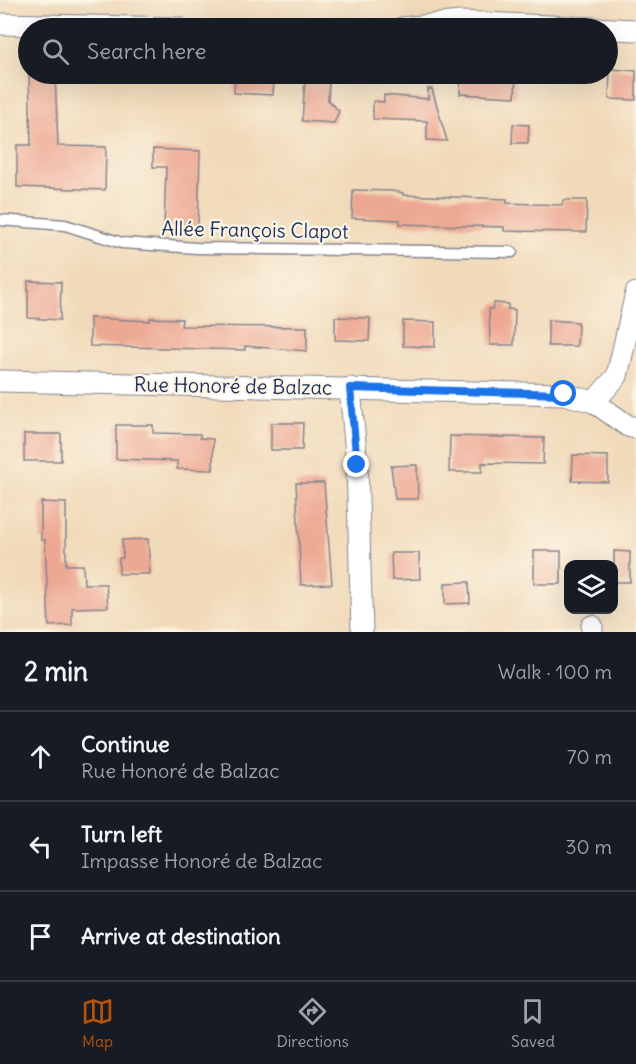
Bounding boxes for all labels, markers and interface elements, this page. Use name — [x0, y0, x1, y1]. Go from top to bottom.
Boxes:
search box — [18, 18, 618, 84]
icon: search — [39, 35, 72, 68]
text: Search here — [87, 37, 206, 65]
street label: Allée François Clapot — [161, 215, 349, 244]
street label: Rue Honoré de Balzac — [134, 371, 332, 400]
route start — [550, 380, 576, 406]
route end — [343, 451, 369, 477]
map controls — [564, 560, 618, 614]
button: layers — [564, 560, 618, 614]
text: 2 min — [24, 655, 88, 688]
text: Walk · 100 m — [498, 659, 612, 684]
text: Continue — [81, 730, 170, 758]
icon: ahead — [24, 740, 57, 773]
text: 70 m — [567, 744, 612, 769]
text: Rue Honoré de Balzac — [81, 758, 279, 783]
text: Turn left — [81, 820, 162, 848]
icon: left — [24, 830, 57, 863]
text: 30 m — [565, 834, 612, 859]
text: Impasse Honoré de Balzac — [81, 848, 322, 873]
icon: arrive — [24, 920, 57, 953]
text: Arrive at destination — [81, 922, 281, 950]
tab: Map — [81, 995, 114, 1051]
tab: Directions — [276, 995, 349, 1051]
tab: Saved — [511, 995, 555, 1051]

